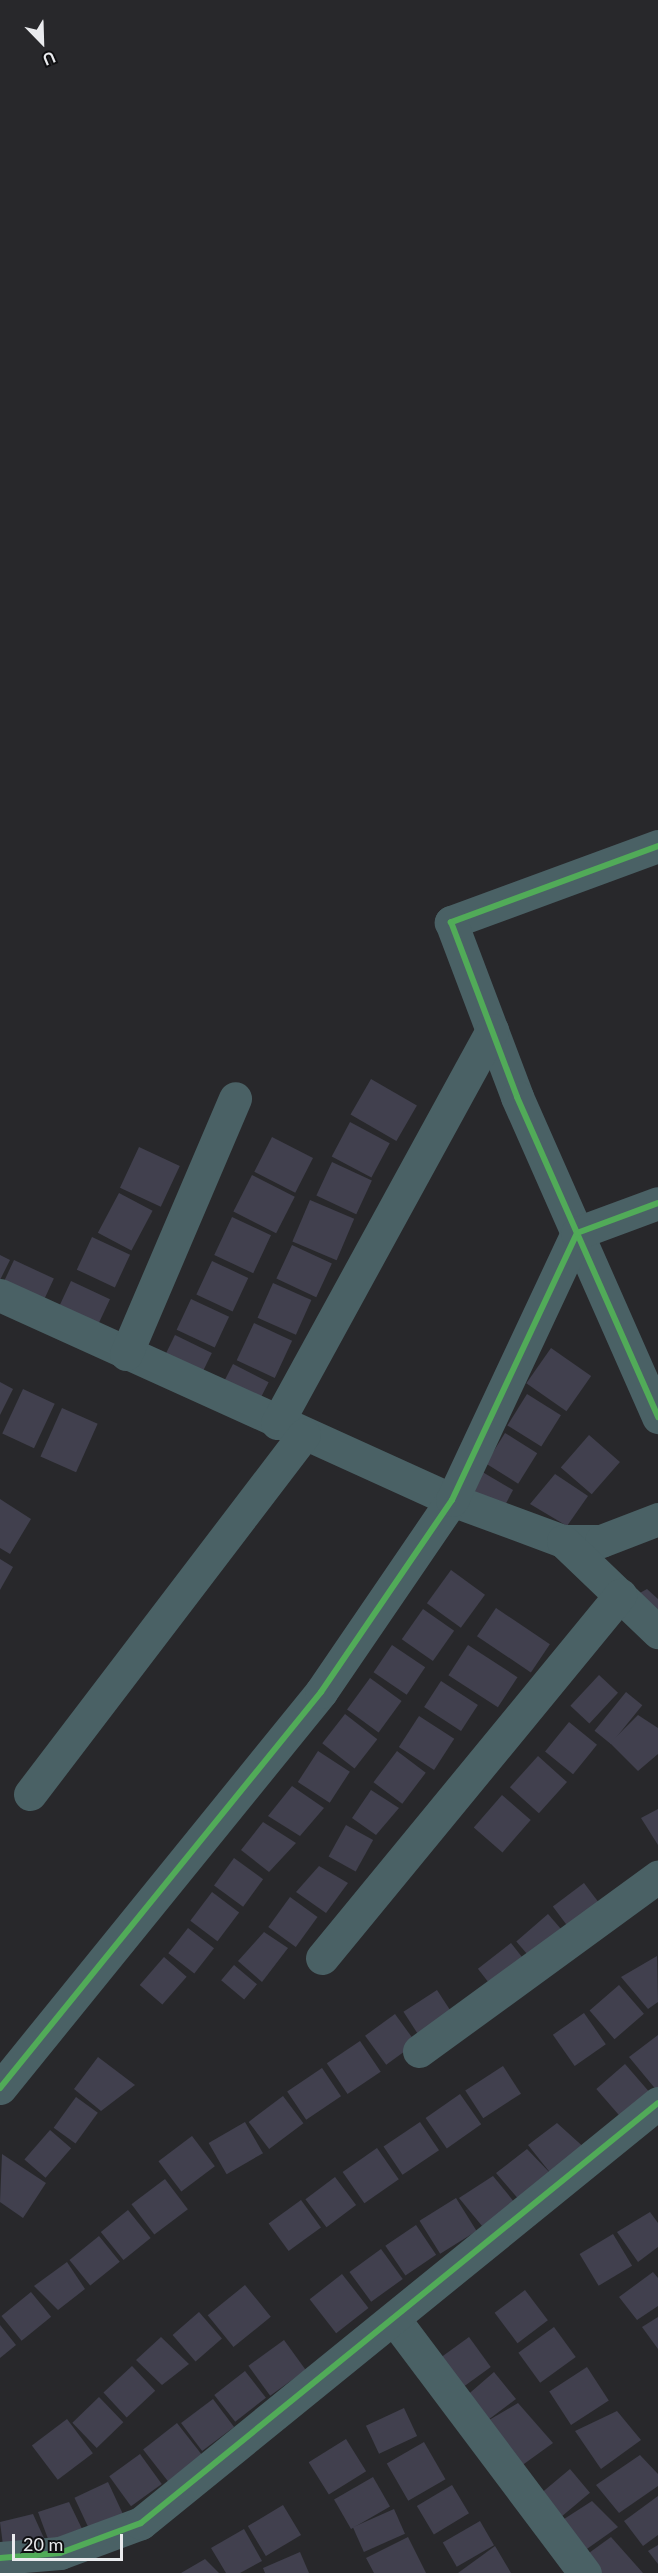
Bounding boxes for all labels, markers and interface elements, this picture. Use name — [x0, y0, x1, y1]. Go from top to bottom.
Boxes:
north arrow — [12, 12, 72, 72]
text: U — [40, 48, 58, 70]
scale bar — [15, 2522, 126, 2560]
text: 20 m — [23, 2533, 63, 2555]

